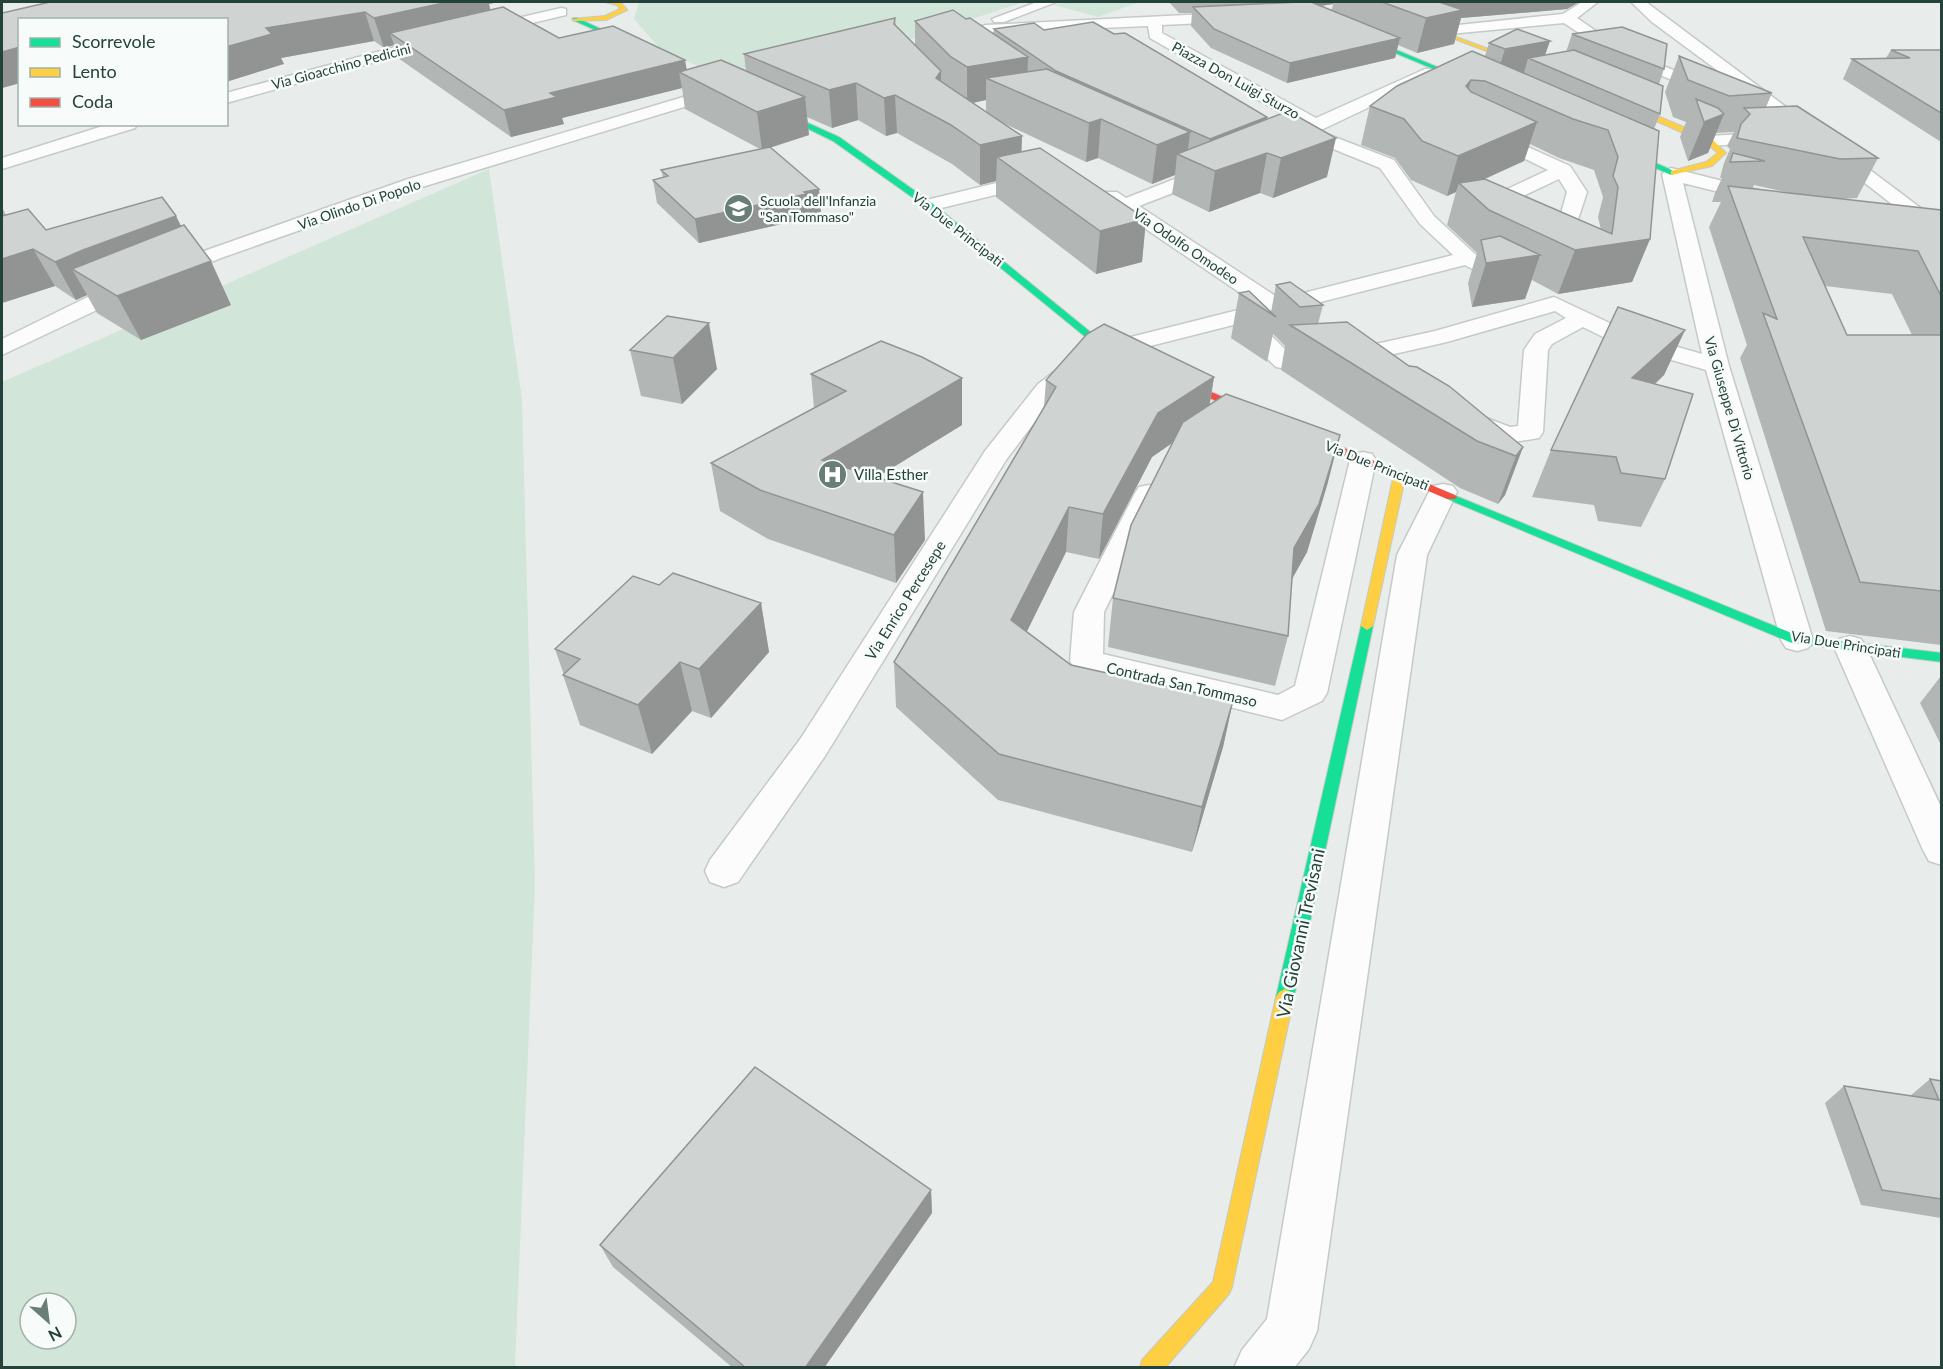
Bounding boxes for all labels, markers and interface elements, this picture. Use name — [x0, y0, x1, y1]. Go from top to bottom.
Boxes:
legend — [18, 18, 228, 126]
text: Scorrevole — [72, 30, 155, 52]
street label: Piazza Don Luigi Sturzo — [1169, 38, 1303, 122]
street label: Via Gioacchino Pedicini — [270, 39, 412, 93]
text: Lento — [72, 60, 117, 82]
text: Coda — [72, 90, 113, 112]
street label: Via Olindo Di Popolo — [295, 175, 423, 233]
street label: Via Due Principati — [909, 188, 1007, 270]
school or university icon: Scuola dell'Infanzia "San Tommaso" — [723, 192, 755, 224]
place label: Scuola dell'Infanzia "San Tommaso" — [760, 192, 876, 225]
street label: Via Odolfo Omodeo — [1130, 204, 1242, 288]
street label: Via Giuseppe Di Vittorio — [1701, 334, 1759, 482]
street label: Via Due Principati — [1323, 436, 1431, 494]
hospital icon: Villa Esther — [817, 458, 849, 490]
place label: Villa Esther — [854, 465, 929, 483]
street label: Via Enrico Percesepe — [861, 537, 949, 663]
street label: Via Due Principati — [1790, 627, 1902, 661]
street label: Contrada San Tommaso — [1105, 658, 1259, 710]
street label: Via Giovanni Trevisani — [1271, 846, 1329, 1020]
north arrow — [18, 1291, 78, 1351]
text: N — [45, 1323, 65, 1346]

